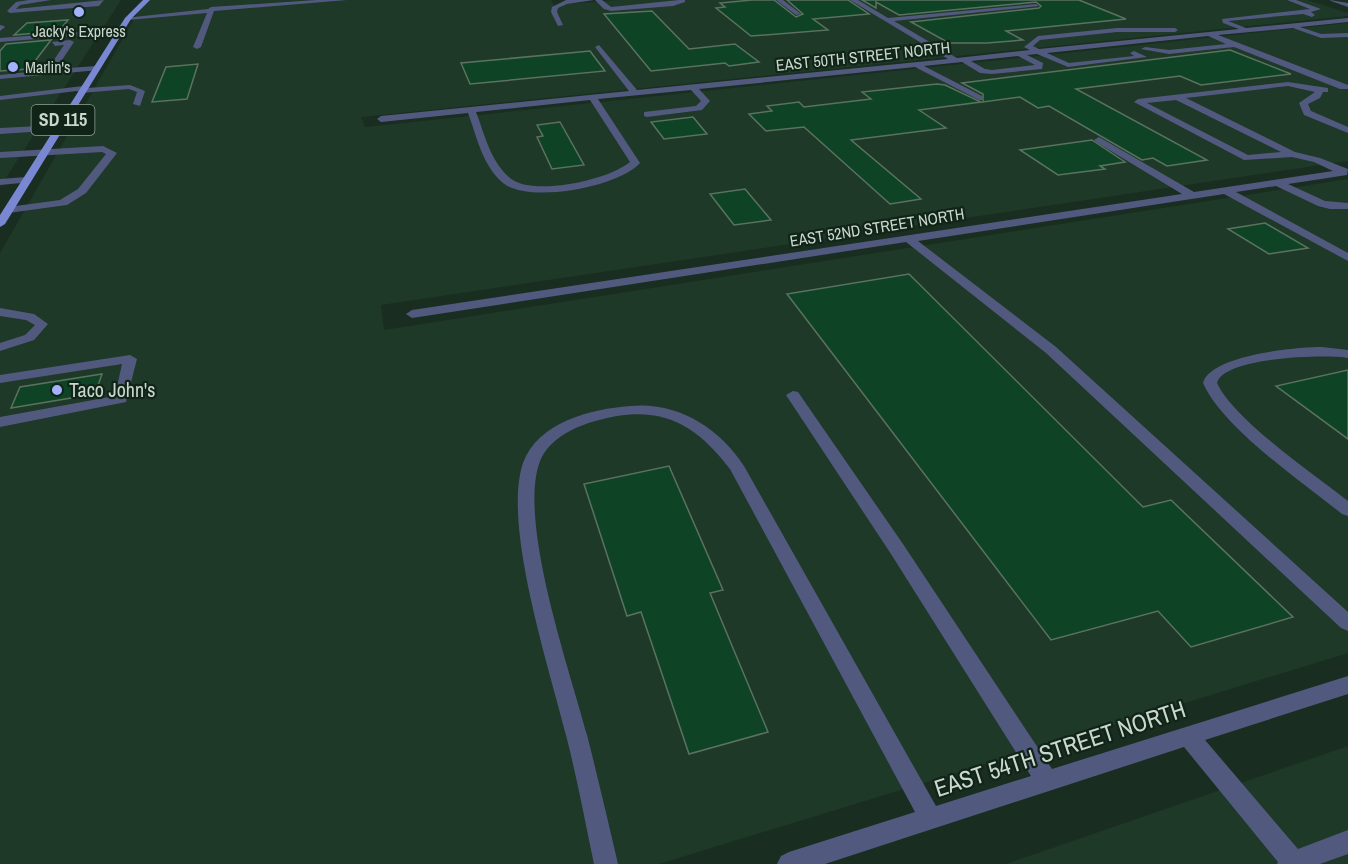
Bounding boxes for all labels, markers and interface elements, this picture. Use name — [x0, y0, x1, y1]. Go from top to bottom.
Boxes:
marker: Jacky's Express — [72, 5, 86, 19]
place label: Jacky's Express — [32, 20, 126, 42]
street label: EAST 50TH STREET NORTH — [775, 36, 951, 76]
place label: Marlin's — [25, 56, 71, 78]
marker: Marlin's — [6, 60, 20, 74]
road number: SD 115 — [32, 105, 94, 135]
street label: EAST 52ND STREET NORTH — [788, 202, 966, 252]
place label: Taco John's — [69, 376, 155, 403]
marker: Taco John's — [50, 383, 64, 397]
street label: EAST 54TH STREET NORTH — [930, 692, 1189, 804]

